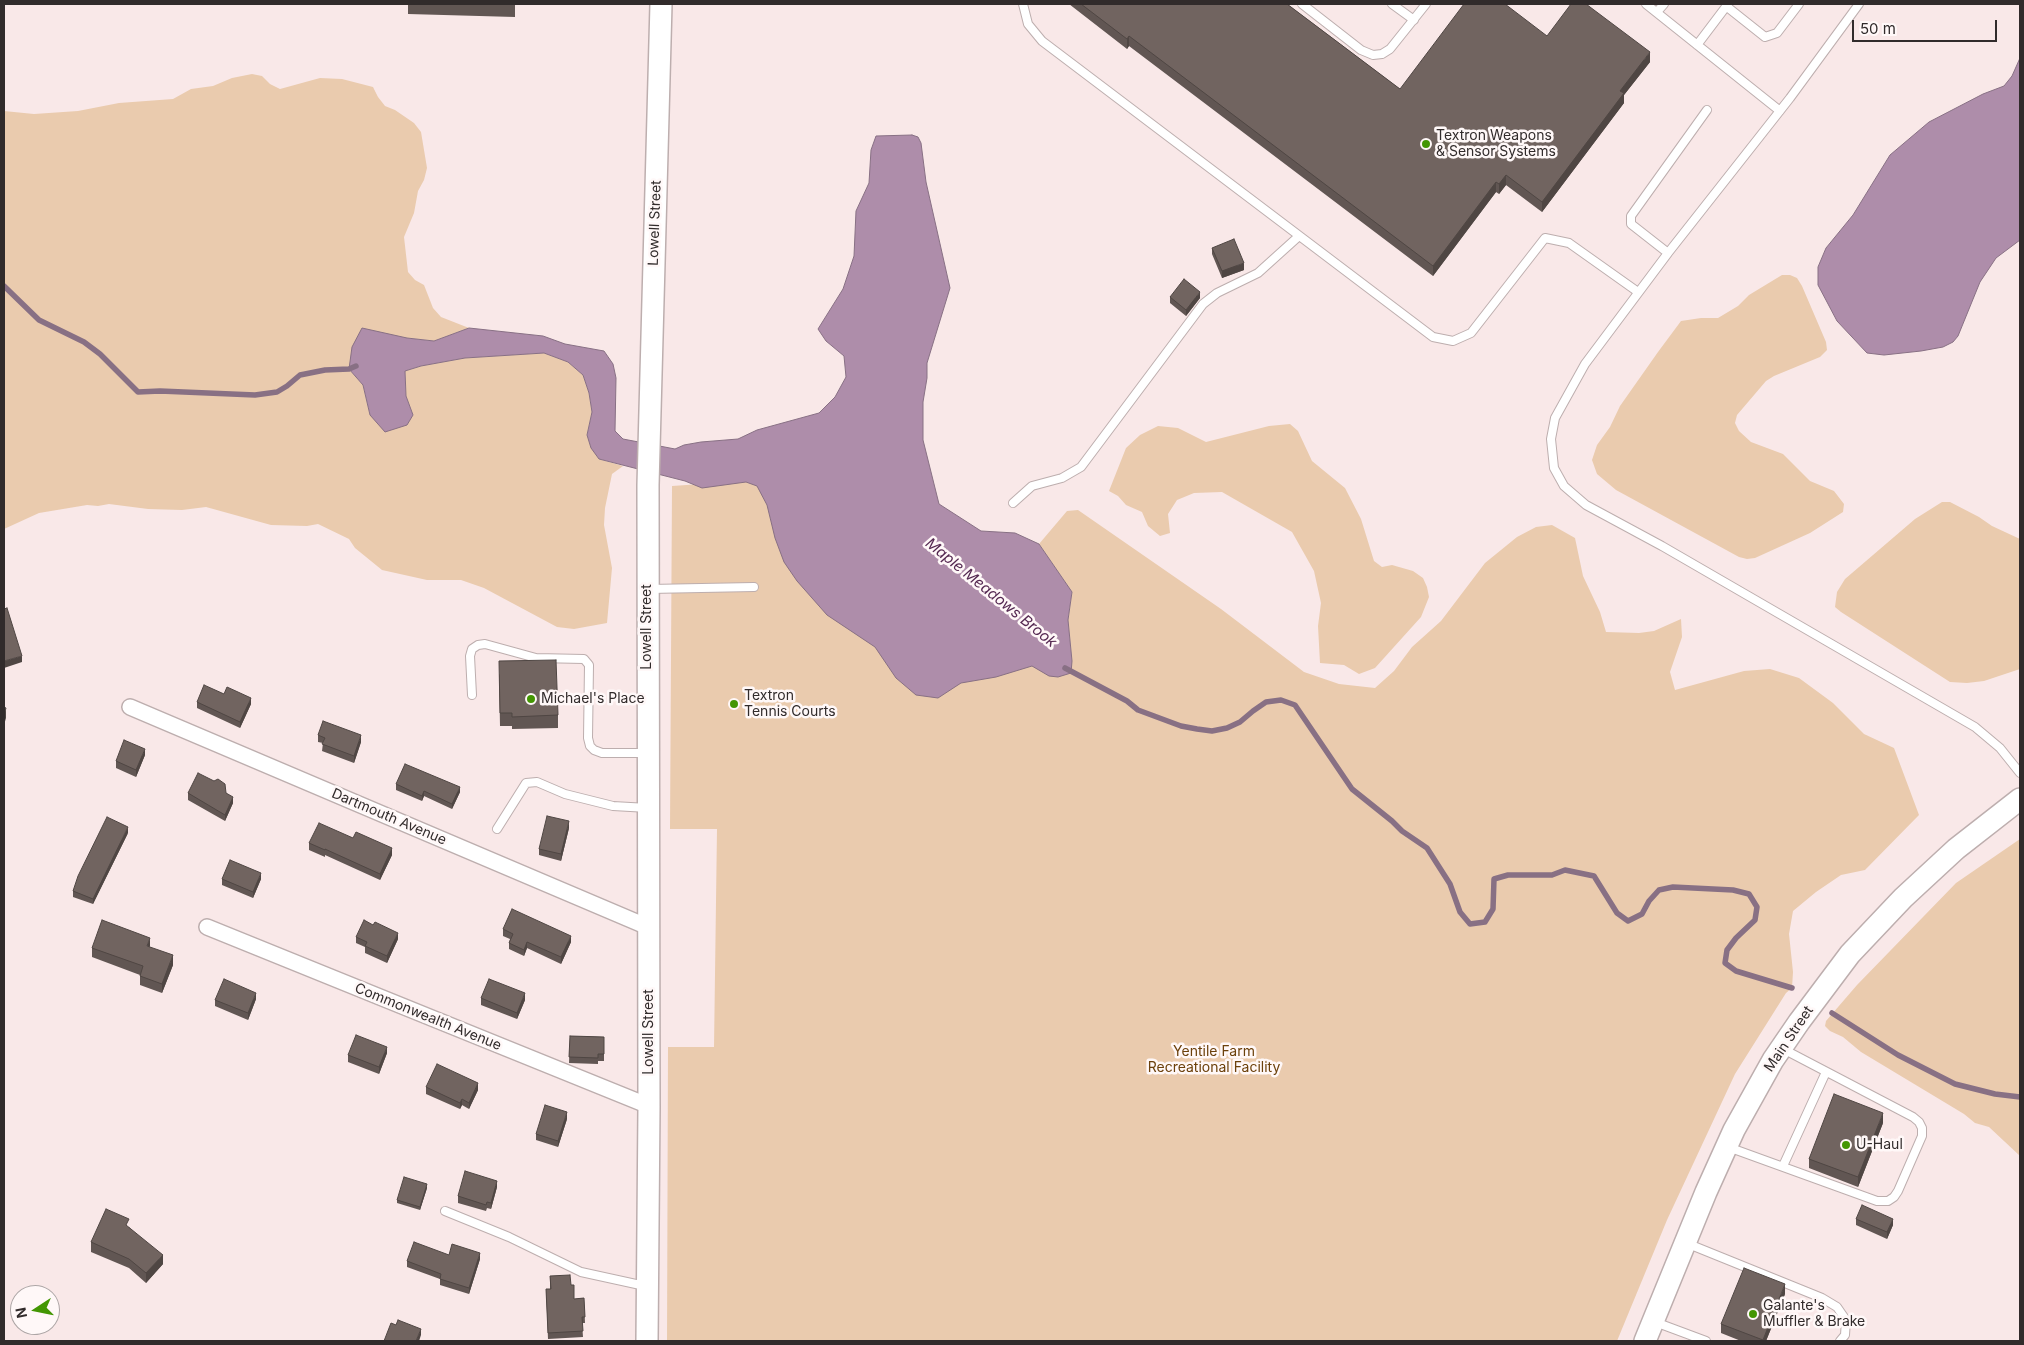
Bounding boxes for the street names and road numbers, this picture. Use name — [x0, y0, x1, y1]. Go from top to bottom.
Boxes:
street label: Lowell Street — [645, 180, 665, 266]
street label: Lowell Street — [639, 584, 655, 670]
street label: Dartmouth Avenue — [329, 785, 449, 849]
street label: Commonwealth Avenue — [352, 980, 504, 1054]
street label: Lowell Street — [641, 989, 657, 1075]
street label: Main Street — [1761, 1003, 1817, 1075]

